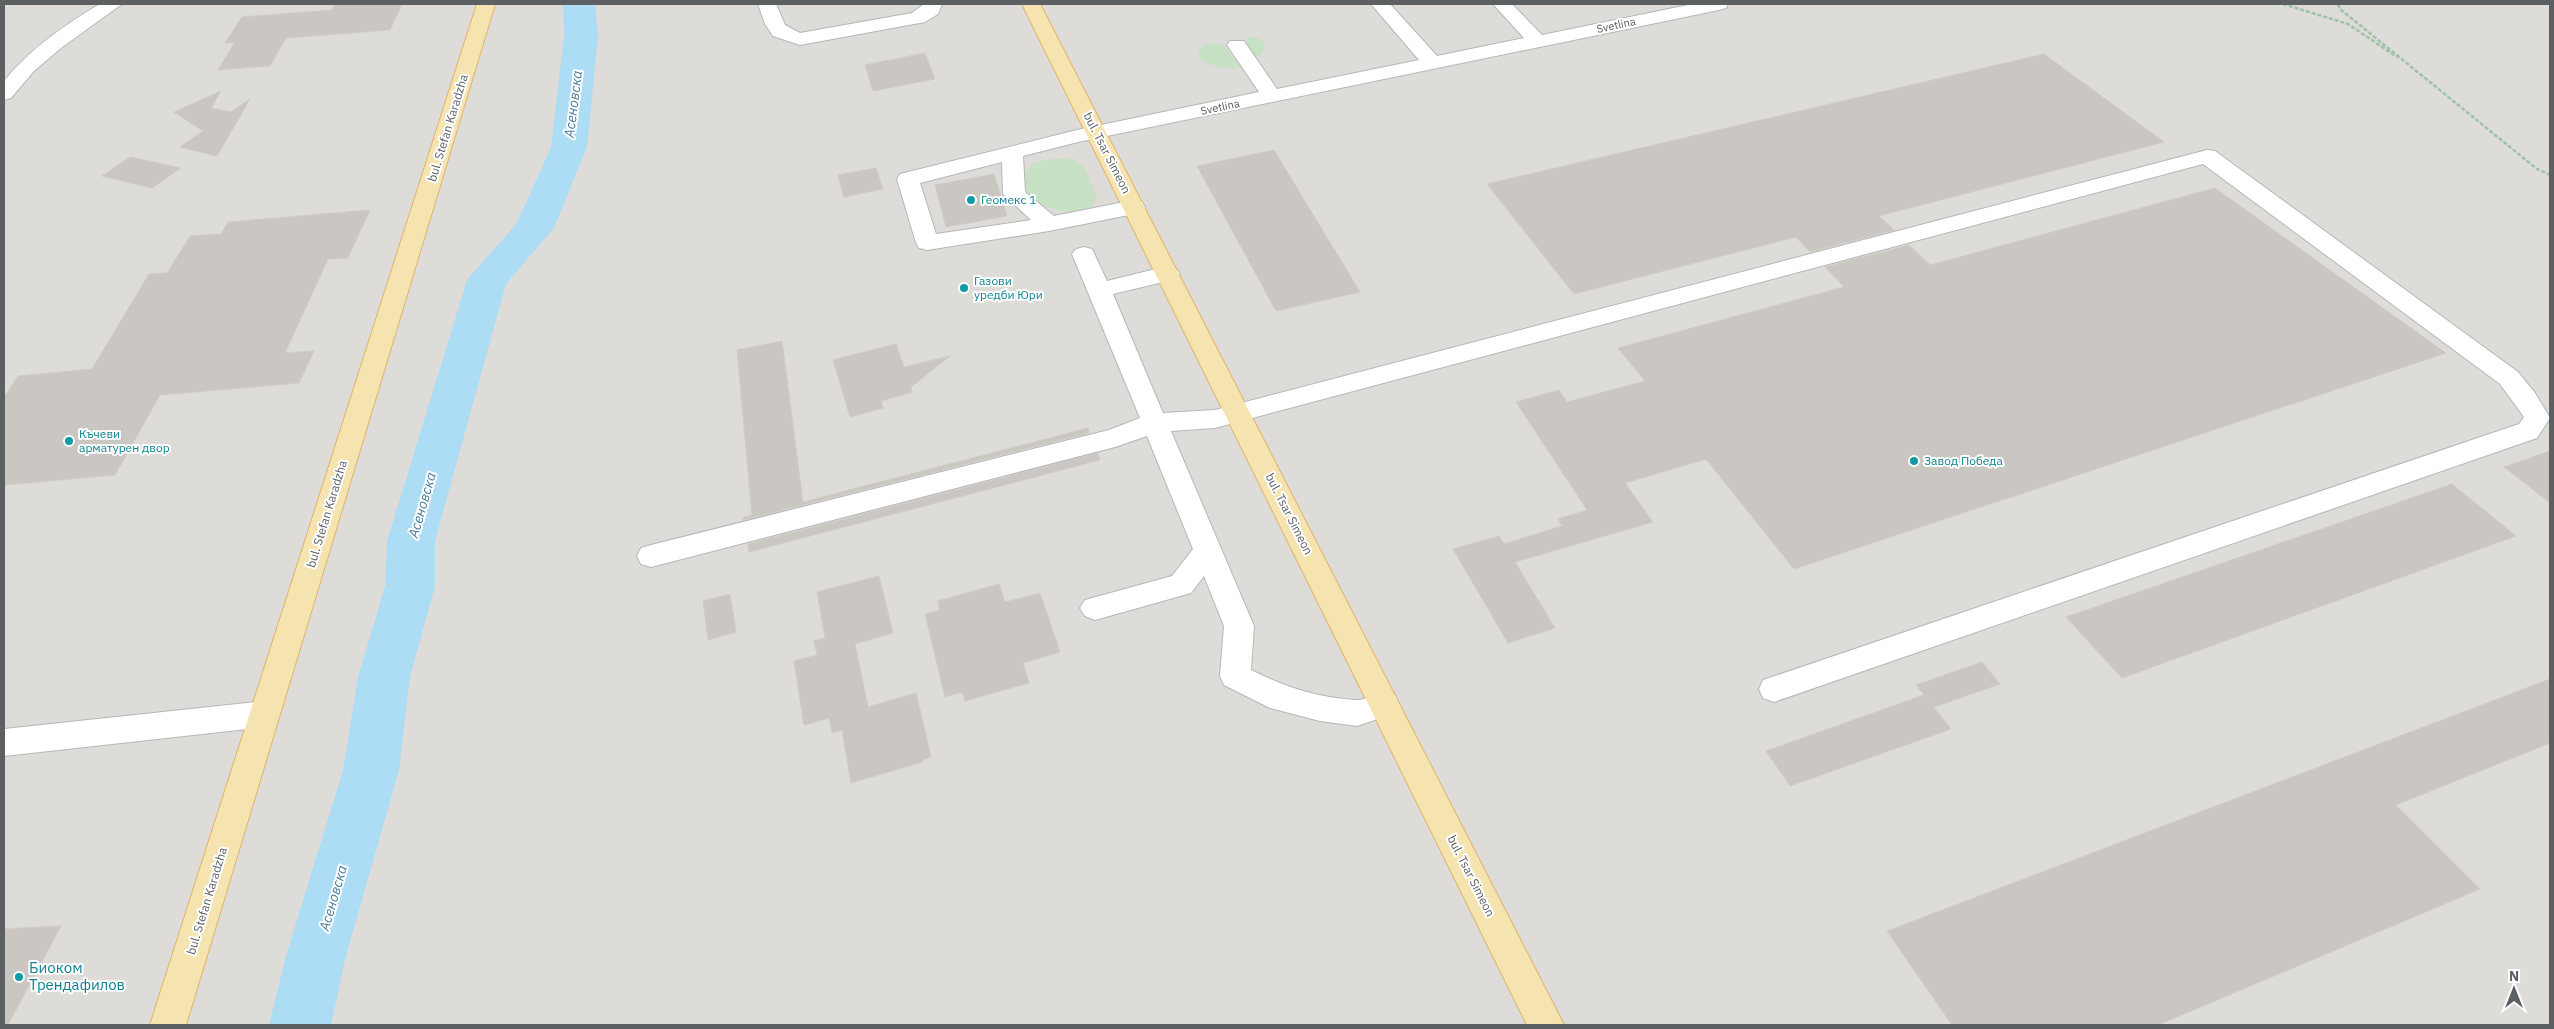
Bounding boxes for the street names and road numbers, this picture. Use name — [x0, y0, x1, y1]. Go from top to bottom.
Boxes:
street label: Svetlina — [1595, 14, 1637, 36]
street label: bul. Stefan Karadzha — [424, 72, 471, 183]
street label: Svetlina — [1199, 96, 1241, 118]
street label: bul. Tsar Simeon — [1080, 110, 1134, 196]
street label: bul. Stefan Karadzha — [303, 458, 350, 569]
street label: bul. Tsar Simeon — [1262, 471, 1316, 557]
street label: bul. Tsar Simeon — [1444, 833, 1498, 919]
street label: bul. Stefan Karadzha — [183, 845, 230, 956]

